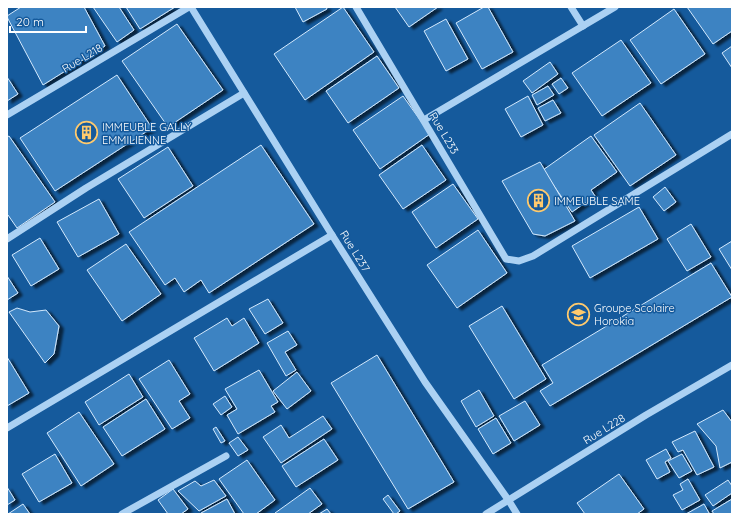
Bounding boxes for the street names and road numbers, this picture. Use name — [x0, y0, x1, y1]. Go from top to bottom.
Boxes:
street label: Rue L218 — [59, 40, 105, 76]
street label: Rue L233 — [426, 110, 462, 157]
street label: Rue L237 — [337, 228, 373, 275]
street label: Rue L228 — [580, 411, 628, 447]

